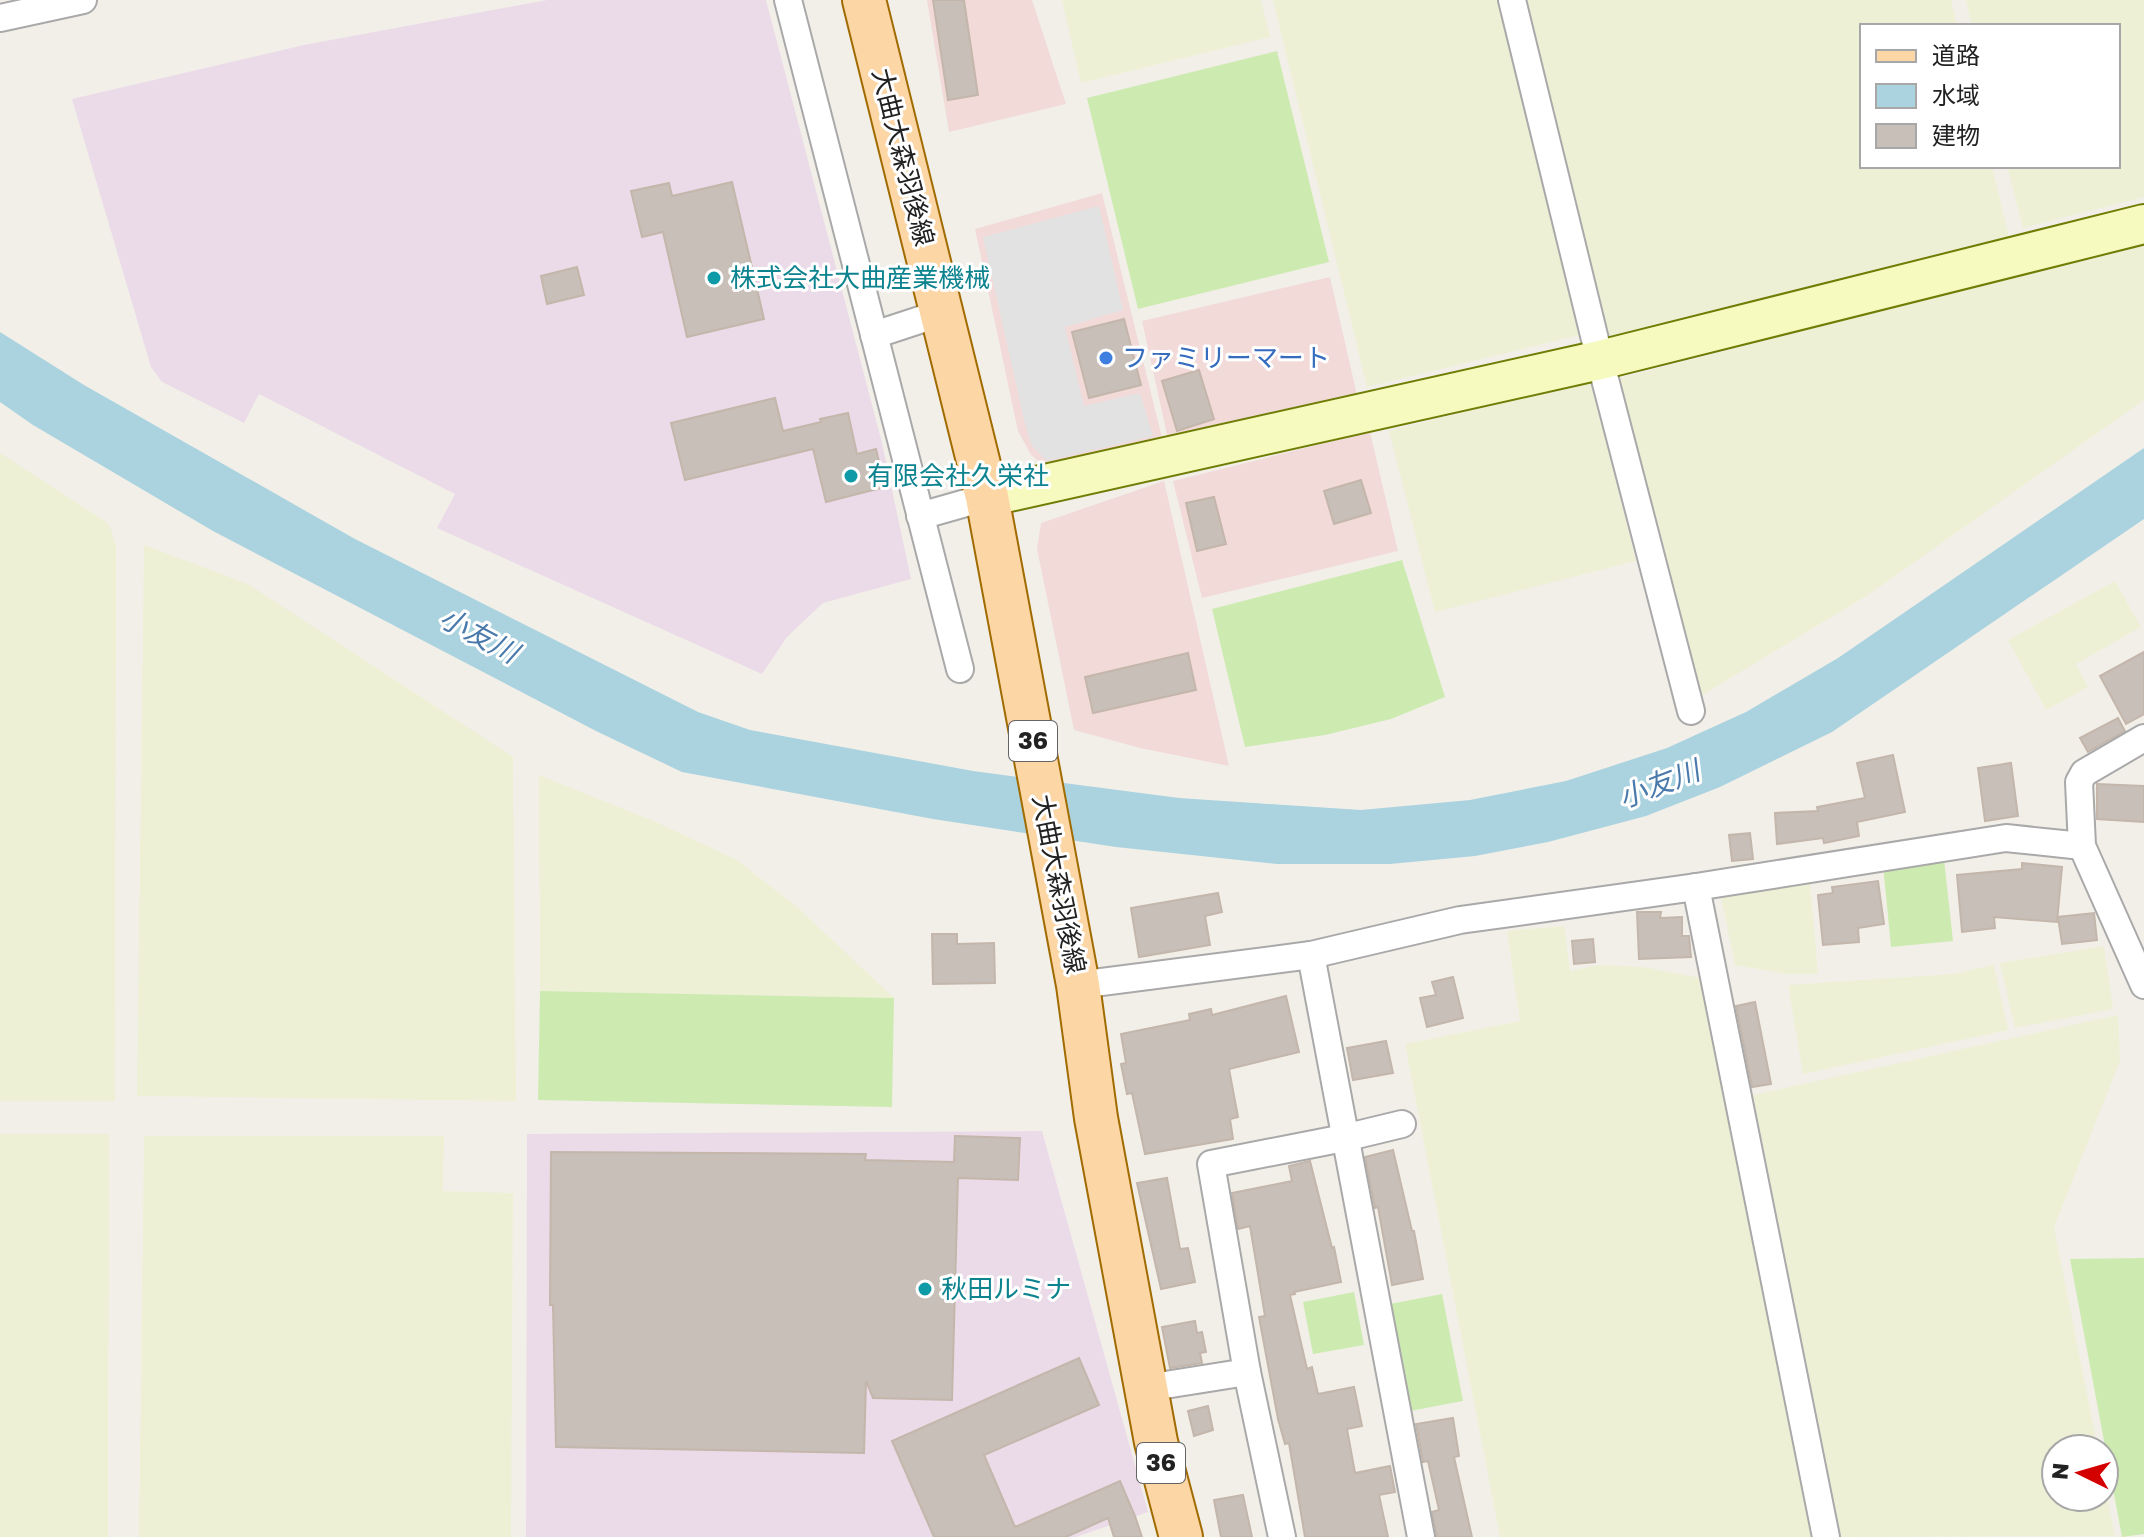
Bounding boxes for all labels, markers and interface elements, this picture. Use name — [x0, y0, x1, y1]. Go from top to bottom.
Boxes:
legend — [1860, 24, 2120, 168]
text: 道路 — [1932, 40, 1980, 69]
street label: 大曲大森羽後線 — [866, 65, 941, 249]
text: 水域 — [1932, 80, 1980, 109]
text: 建物 — [1932, 120, 1980, 149]
place label: 株式会社大曲産業機械 — [730, 262, 990, 293]
marker: 株式会社大曲産業機械 — [705, 269, 723, 287]
place label: ファミリーマート — [1122, 342, 1330, 373]
marker: ファミリーマート — [1097, 349, 1115, 367]
place label: 有限会社久栄社 — [867, 460, 1049, 491]
marker: 有限会社久栄社 — [842, 467, 860, 485]
water label: 小友川 — [434, 600, 527, 670]
road number: 36 — [1009, 721, 1057, 761]
water label: 小友川 — [1614, 752, 1707, 814]
street label: 大曲大森羽後線 — [1027, 792, 1092, 976]
place label: 秋田ルミナ — [941, 1273, 1071, 1304]
marker: 秋田ルミナ — [916, 1280, 934, 1298]
north arrow — [2040, 1433, 2120, 1513]
road number: 36 — [1137, 1443, 1185, 1483]
text: N — [2045, 1462, 2074, 1481]

